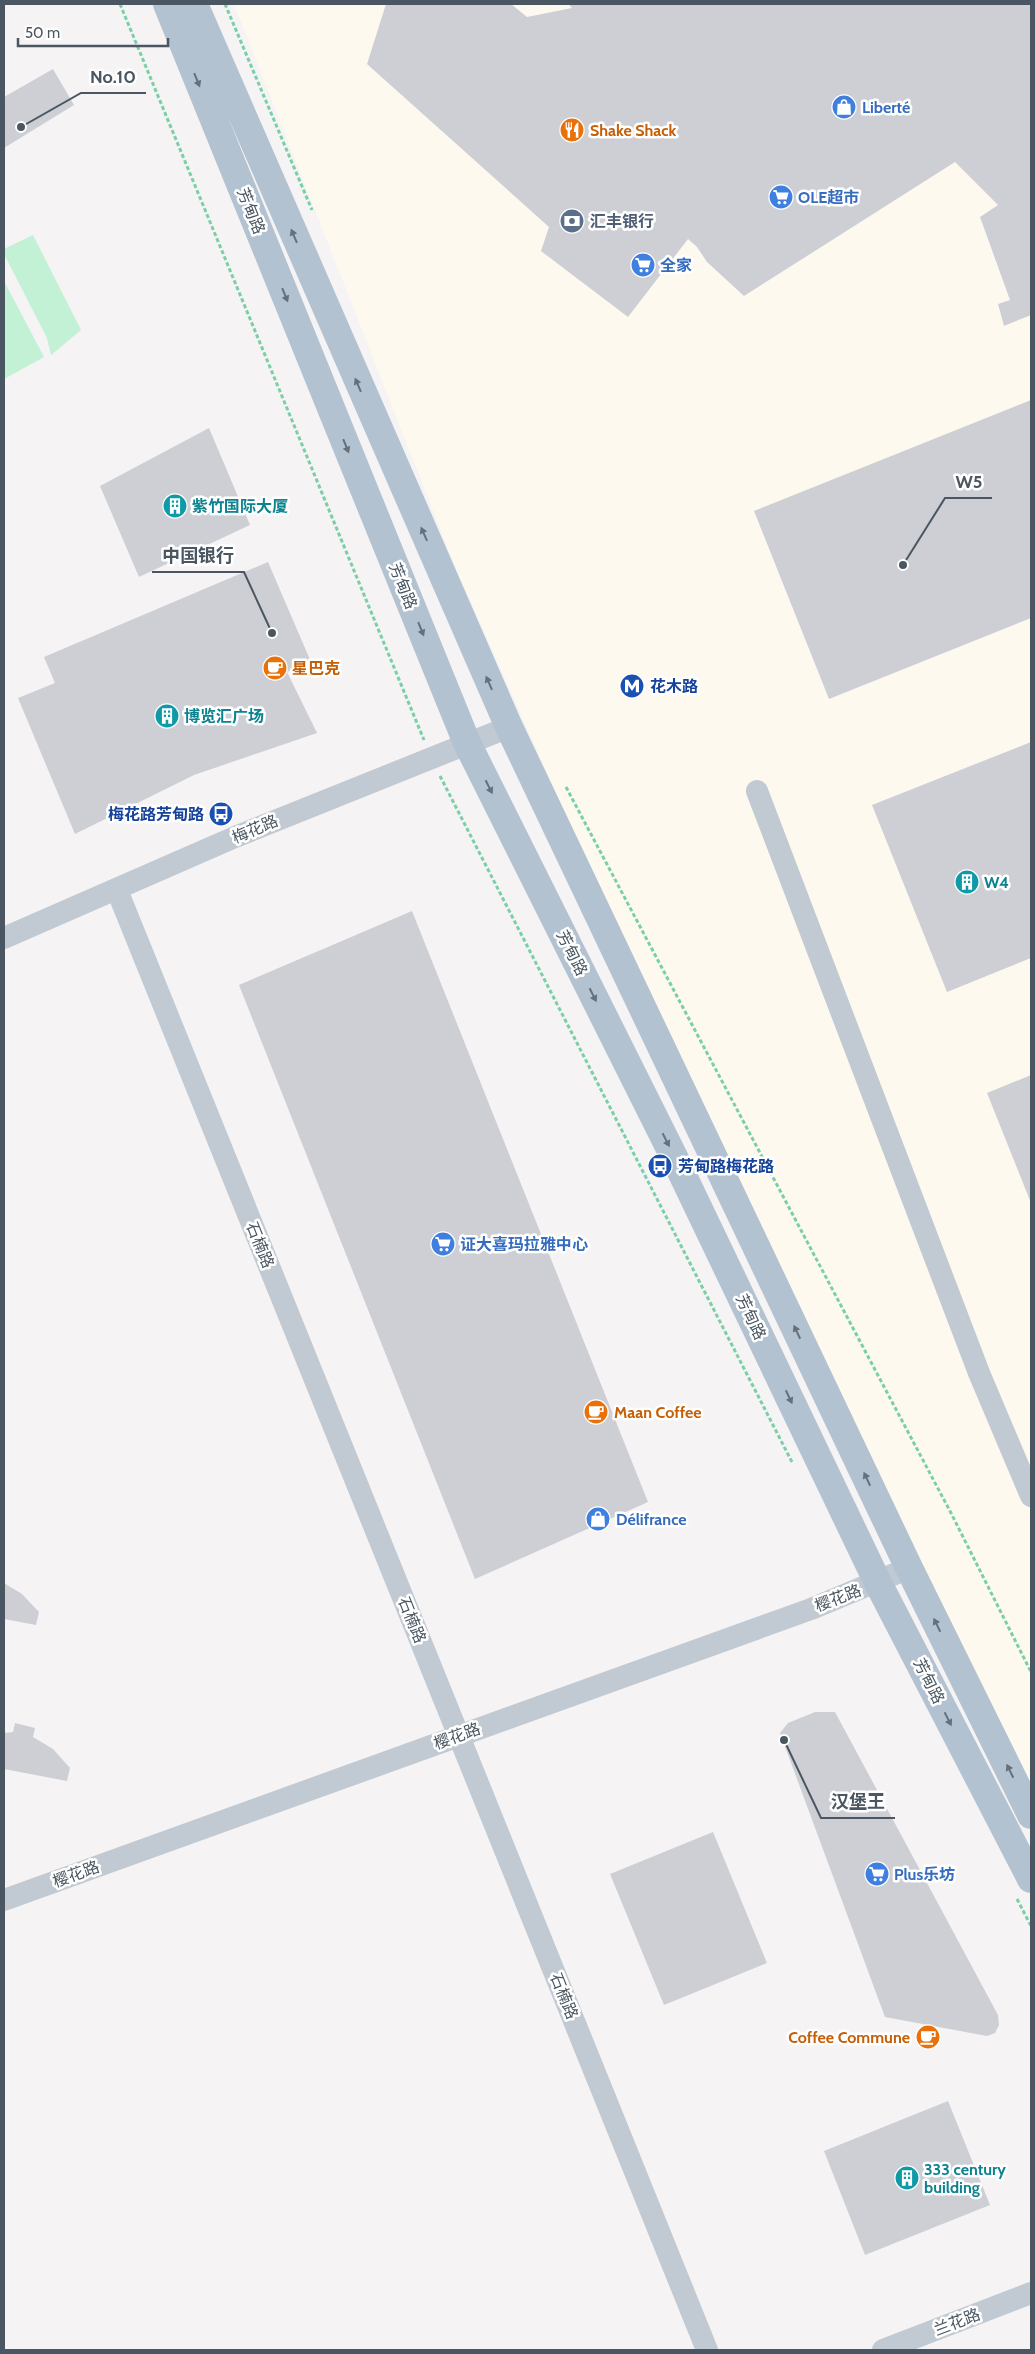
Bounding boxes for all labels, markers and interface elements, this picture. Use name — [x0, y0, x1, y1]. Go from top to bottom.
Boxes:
scale bar — [18, 15, 168, 47]
text: 50 m — [25, 24, 60, 42]
callout: No.10 — [81, 60, 146, 93]
text: No.10 — [90, 66, 136, 88]
one-way arrow — [194, 73, 202, 87]
shop icon: Liberté — [831, 94, 857, 120]
place label: Liberté — [862, 98, 910, 117]
restaurant icon: Shake Shack — [559, 117, 585, 143]
place label: Shake Shack — [590, 121, 676, 140]
supermarket icon: OLE超市 — [768, 184, 794, 210]
street label: 芳甸路 — [233, 185, 269, 237]
place label: OLE超市 — [798, 188, 859, 207]
bank icon: 汇丰银行 — [559, 208, 585, 234]
place label: 汇丰银行 — [590, 212, 654, 231]
one-way arrow — [290, 228, 298, 243]
supermarket icon: 全家 — [630, 252, 656, 278]
place label: 全家 — [660, 256, 692, 275]
one-way arrow — [281, 288, 289, 303]
one-way arrow — [354, 378, 362, 392]
one-way arrow — [343, 439, 351, 453]
callout: W5 — [945, 465, 992, 498]
text: W5 — [955, 471, 983, 493]
building icon: 紫竹国际大厦 — [162, 493, 188, 519]
place label: 紫竹国际大厦 — [192, 497, 288, 516]
one-way arrow — [419, 527, 427, 541]
callout: 中国银行 — [152, 539, 244, 572]
text: 中国银行 — [162, 545, 234, 567]
street label: 芳甸路 — [385, 560, 421, 612]
one-way arrow — [417, 622, 425, 636]
cafe icon: 星巴克 — [262, 655, 288, 681]
place label: 星巴克 — [292, 659, 340, 678]
metro station icon: 花木路 — [619, 673, 645, 699]
one-way arrow — [485, 676, 493, 690]
place label: 花木路 — [650, 677, 698, 696]
building icon: 博览汇广场 — [154, 703, 180, 729]
place label: 博览汇广场 — [184, 707, 264, 726]
one-way arrow — [485, 780, 493, 794]
bus stop icon: 梅花路芳甸路 — [208, 801, 234, 827]
place label: 梅花路芳甸路 — [108, 805, 204, 824]
street label: 梅花路 — [229, 811, 281, 847]
building icon: W4 — [954, 869, 980, 895]
place label: W4 — [984, 873, 1009, 892]
street label: 芳甸路 — [553, 927, 591, 979]
one-way arrow — [589, 988, 597, 1002]
one-way arrow — [662, 1133, 670, 1147]
bus stop icon: 芳甸路梅花路 — [647, 1153, 673, 1179]
place label: 芳甸路梅花路 — [678, 1157, 774, 1176]
street label: 石楠路 — [242, 1219, 278, 1271]
supermarket icon: 证大喜玛拉雅中心 — [430, 1231, 456, 1257]
place label: 证大喜玛拉雅中心 — [460, 1235, 588, 1254]
street label: 芳甸路 — [732, 1291, 770, 1343]
one-way arrow — [793, 1325, 801, 1339]
one-way arrow — [785, 1390, 793, 1404]
cafe icon: Maan Coffee — [583, 1399, 609, 1425]
place label: Maan Coffee — [614, 1403, 702, 1422]
one-way arrow — [862, 1472, 870, 1486]
shop icon: Délifrance — [585, 1506, 611, 1532]
place label: Délifrance — [616, 1510, 687, 1529]
street label: 樱花路 — [812, 1581, 864, 1615]
street label: 石楠路 — [394, 1594, 430, 1646]
one-way arrow — [933, 1618, 941, 1632]
street label: 芳甸路 — [910, 1655, 948, 1707]
one-way arrow — [944, 1712, 952, 1726]
street label: 樱花路 — [431, 1719, 483, 1753]
one-way arrow — [1005, 1764, 1013, 1778]
callout: 汉堡王 — [821, 1785, 895, 1818]
text: 汉堡王 — [831, 1791, 885, 1813]
street label: 樱花路 — [50, 1857, 102, 1891]
supermarket icon: Plus乐坊 — [864, 1861, 890, 1887]
place label: Plus乐坊 — [894, 1865, 955, 1884]
street label: 石楠路 — [546, 1970, 582, 2022]
cafe icon: Coffee Commune — [915, 2024, 941, 2050]
place label: Coffee Commune — [788, 2028, 910, 2047]
place label: 333 century building — [924, 2160, 1006, 2197]
building icon: 333 century building — [894, 2165, 920, 2191]
street label: 兰花路 — [931, 2305, 983, 2339]

